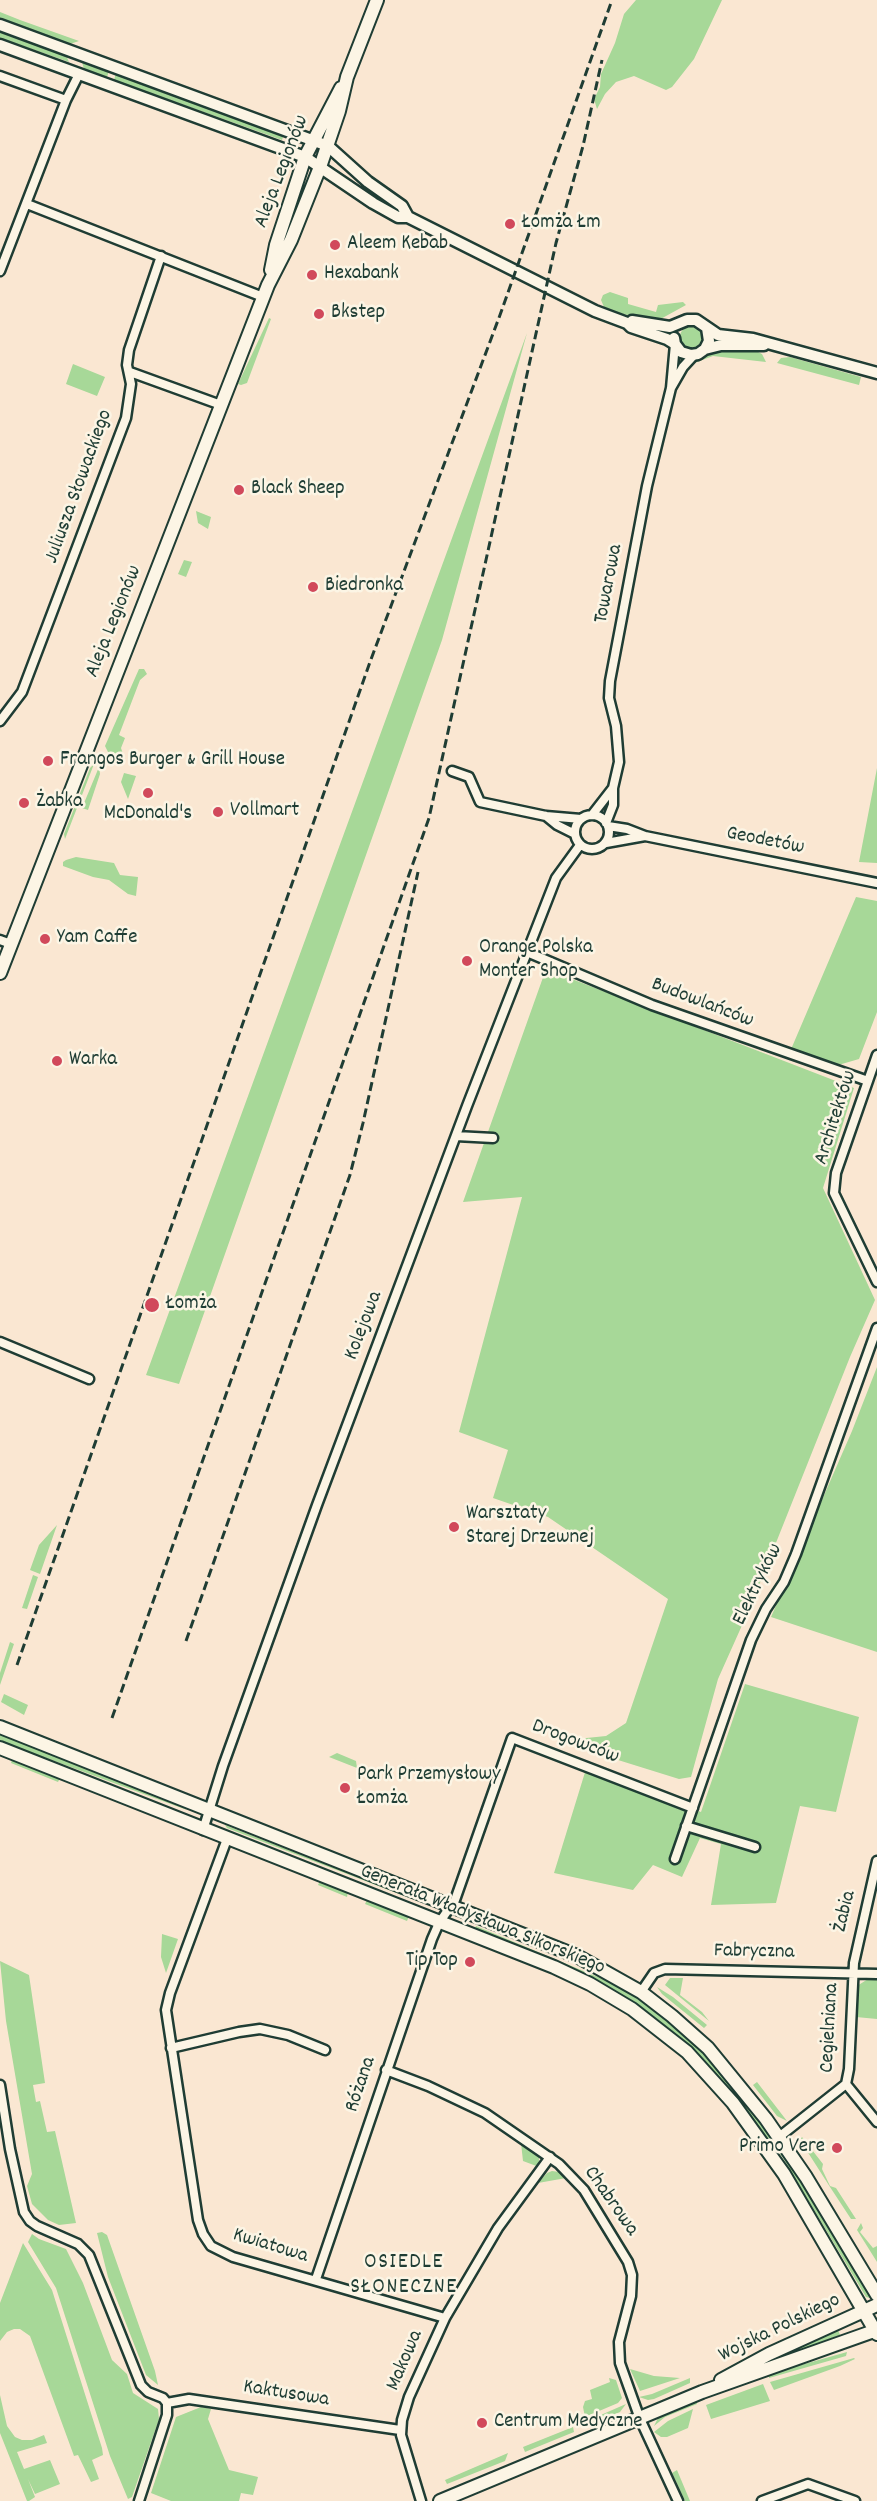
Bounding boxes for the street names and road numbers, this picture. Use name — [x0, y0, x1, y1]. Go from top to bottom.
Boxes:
street label: Aleja Legionów — [250, 112, 316, 232]
street label: Juliusza Słowackiego — [40, 407, 120, 567]
street label: Towarowa — [590, 542, 630, 626]
street label: Aleja Legionów — [81, 562, 149, 682]
street label: Geodetów — [724, 822, 806, 862]
street label: Budowlańców — [647, 973, 757, 1035]
street label: Architektów — [810, 1068, 864, 1168]
street label: Kolejowa — [340, 1288, 390, 1364]
street label: Elektryków — [728, 1540, 790, 1630]
street label: Drogowców — [528, 1715, 622, 1771]
street label: Generała Władysława Sikorskiego — [356, 1860, 608, 1982]
street label: Żabia — [829, 1889, 863, 1935]
street label: Fabryczna — [713, 1940, 795, 1966]
street label: Cegielniana — [816, 1982, 846, 2074]
street label: Różana — [341, 2054, 383, 2116]
street label: Chabrowa — [577, 2162, 643, 2242]
street label: Kwiatowa — [229, 2224, 311, 2270]
street label: Wojska Polskiego — [715, 2289, 845, 2369]
street label: Makowa — [382, 2327, 430, 2395]
street label: Kaktusowa — [241, 2376, 331, 2414]

